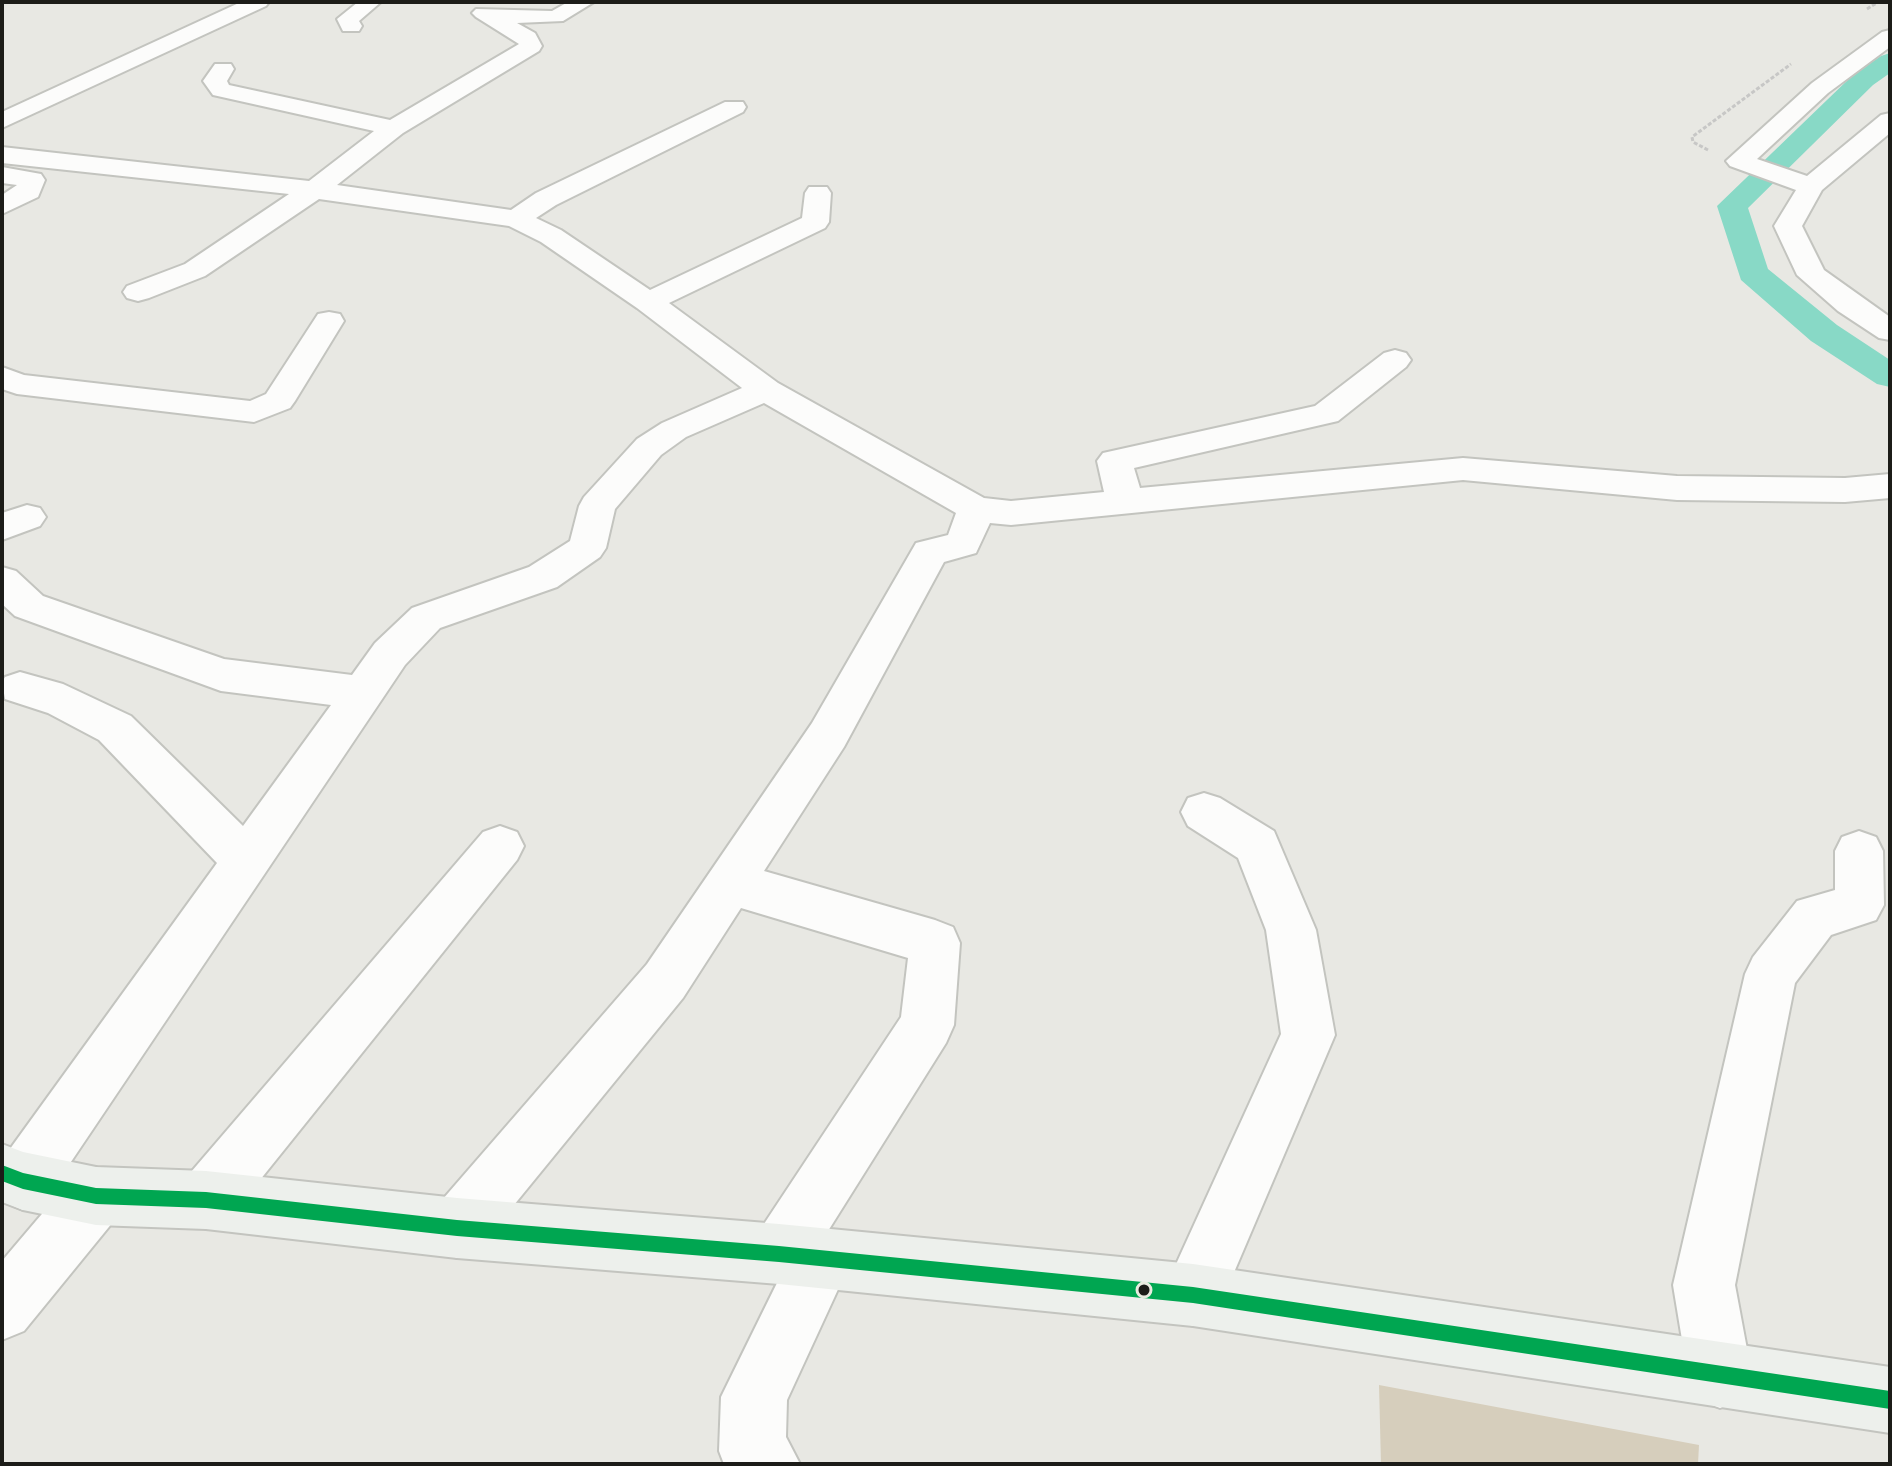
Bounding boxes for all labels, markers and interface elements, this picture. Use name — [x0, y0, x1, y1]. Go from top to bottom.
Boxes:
unlabelled marker — [1136, 1282, 1152, 1298]

